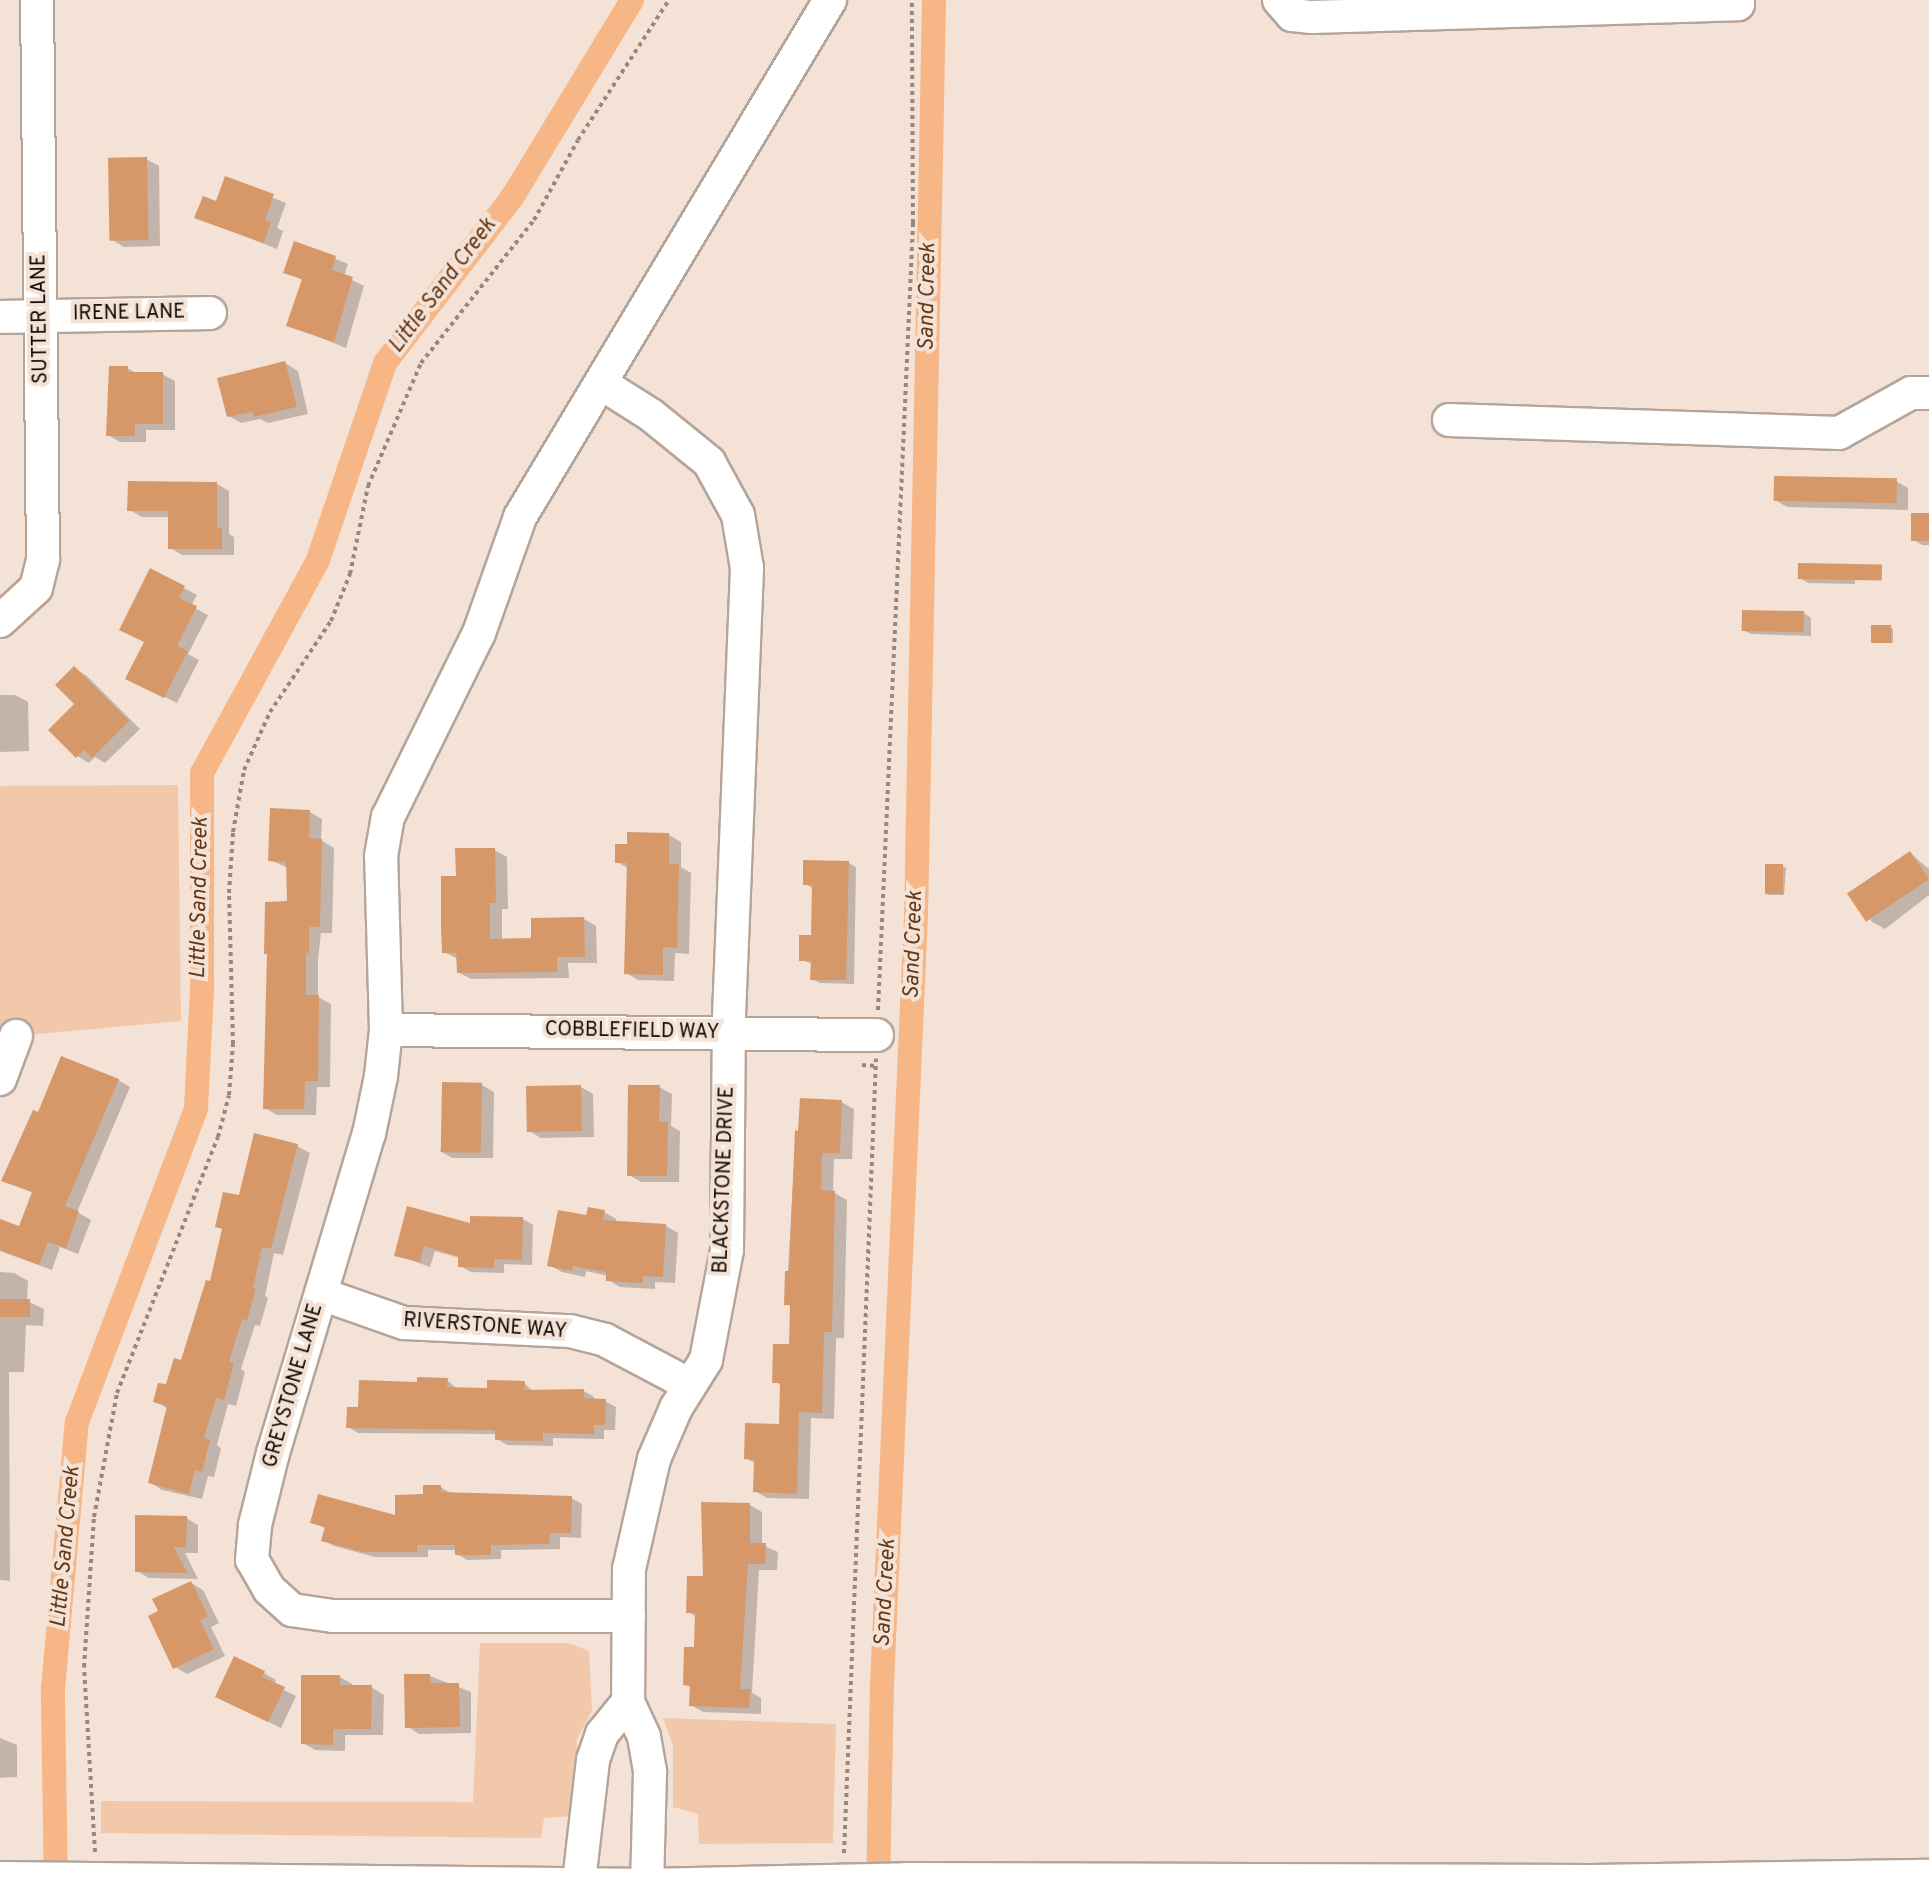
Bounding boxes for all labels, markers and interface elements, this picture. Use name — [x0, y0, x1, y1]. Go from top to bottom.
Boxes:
water label: Little Sand Creek — [384, 213, 502, 359]
water label: Sand Creek — [914, 243, 942, 351]
street label: SUTTER LANE — [28, 254, 54, 384]
street label: IRENE LANE — [73, 301, 185, 327]
water label: Little Sand Creek — [185, 817, 215, 979]
water label: Sand Creek — [899, 890, 929, 1000]
street label: COBBLEFIELD WAY — [544, 1018, 720, 1046]
street label: BLACKSTONE DRIVE — [710, 1086, 740, 1274]
street label: GREYSTONE LANE — [259, 1301, 329, 1471]
street label: RIVERSTONE WAY — [402, 1309, 568, 1345]
water label: Little Sand Creek — [46, 1465, 86, 1629]
water label: Sand Creek — [870, 1538, 902, 1648]

